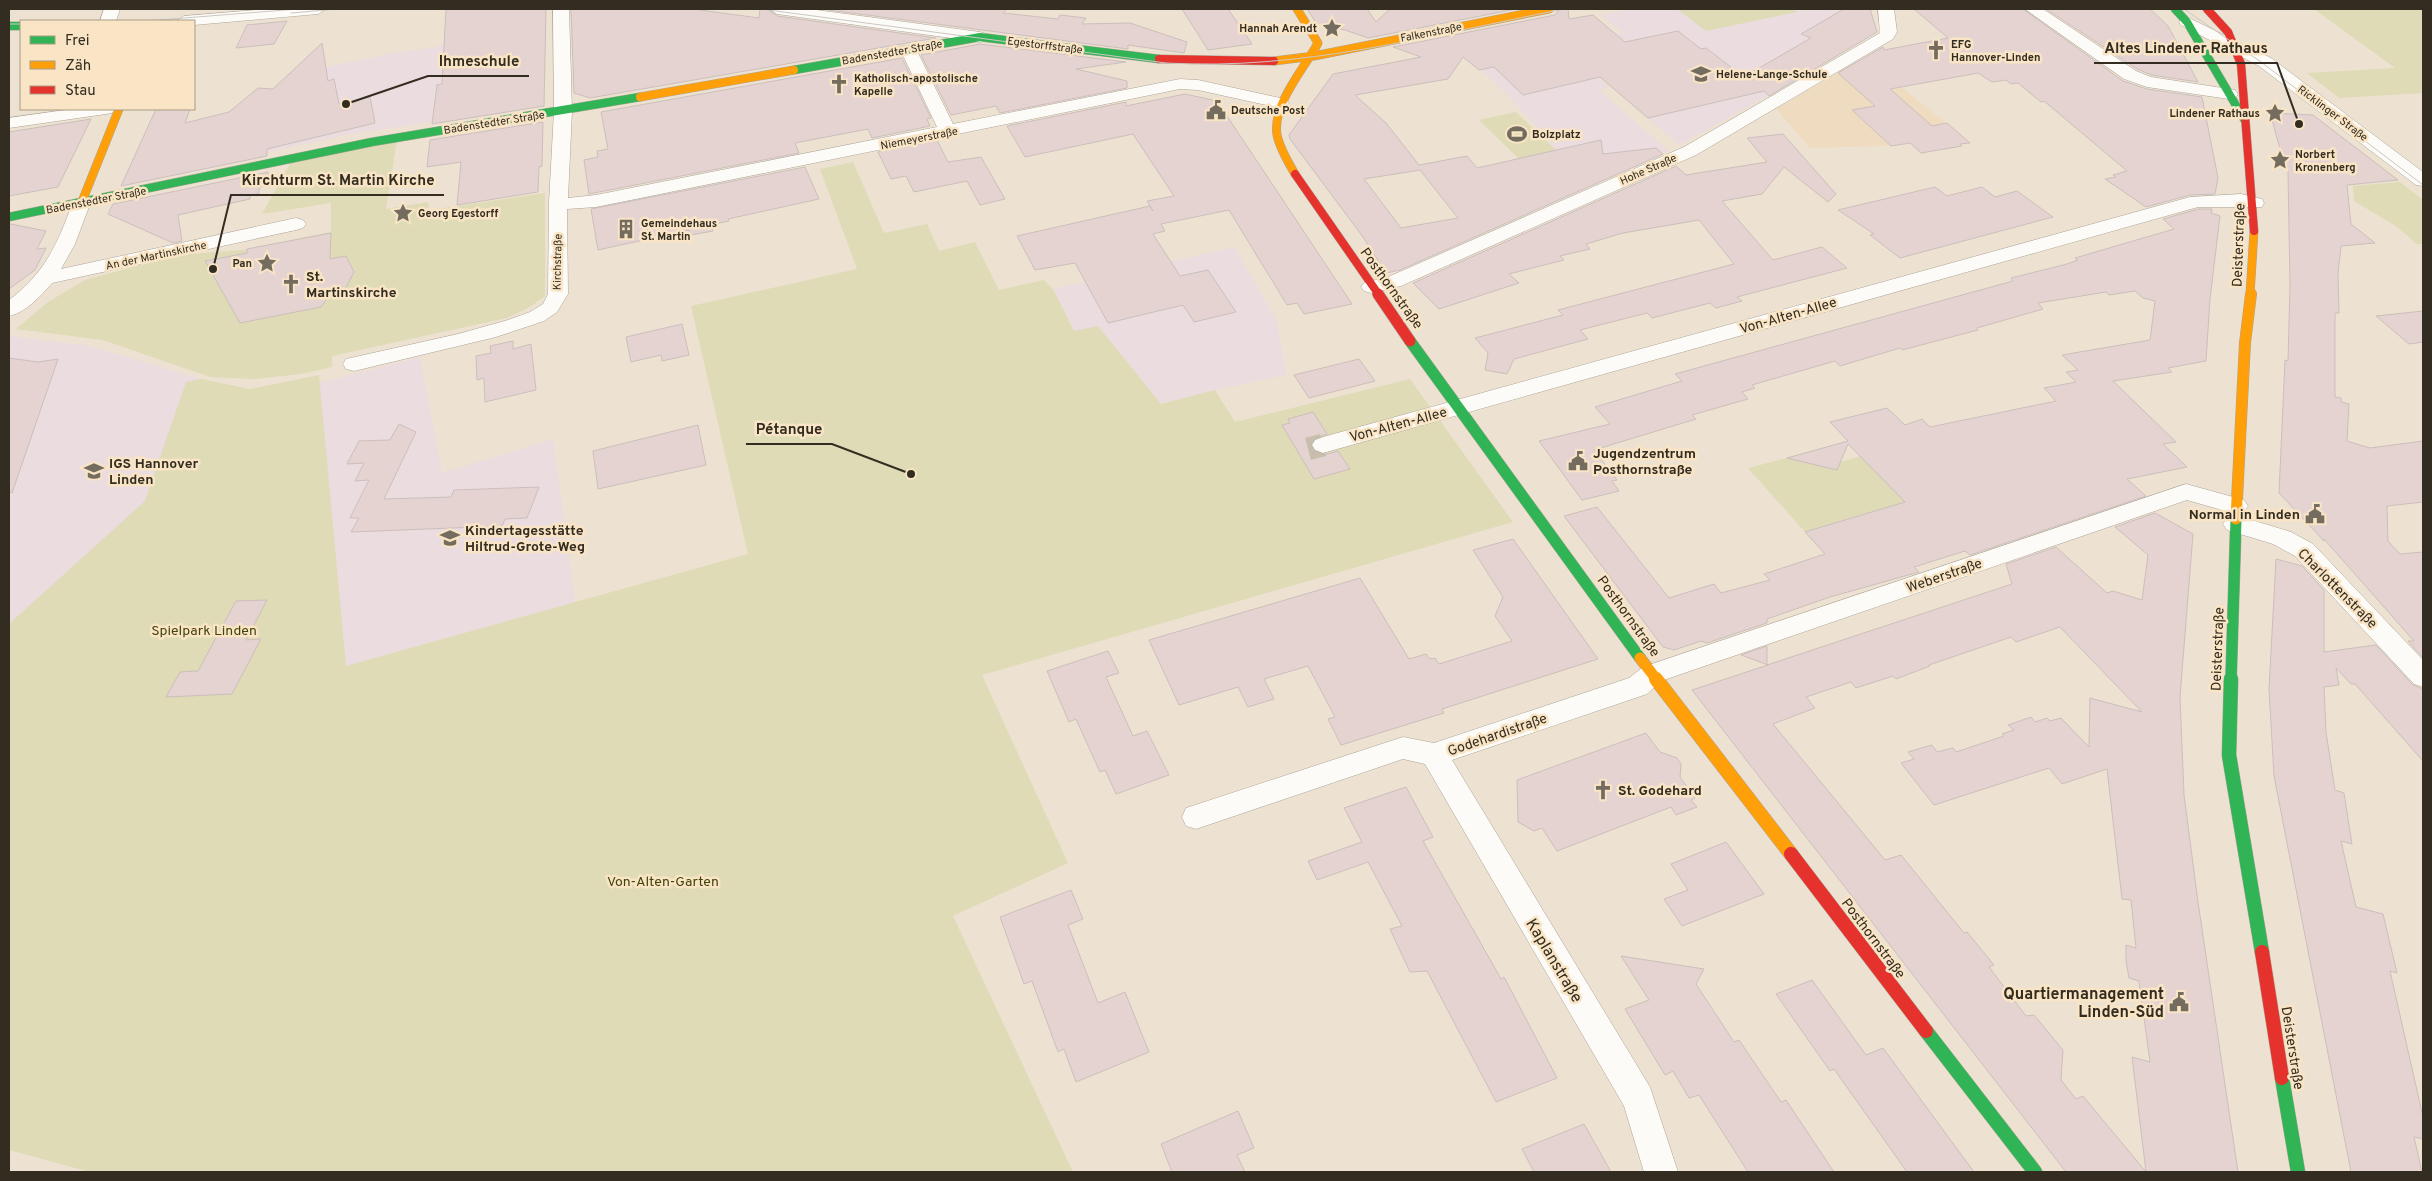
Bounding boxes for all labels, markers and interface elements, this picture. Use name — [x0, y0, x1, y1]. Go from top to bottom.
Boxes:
place icon: Hannah Arendt — [1321, 17, 1343, 39]
legend — [20, 20, 195, 110]
street label: Falkenstraße — [1399, 20, 1463, 46]
place label: Hannah Arendt — [1239, 22, 1317, 36]
text: Frei — [65, 32, 90, 51]
callout: Altes Lindener Rathaus — [2094, 33, 2277, 63]
street label: Egestorffstraße — [1006, 34, 1083, 58]
street label: Badenstedter Straße — [841, 37, 944, 69]
place label: EFG Hannover-Linden — [1951, 38, 2041, 65]
church icon: EFG Hannover-Linden — [1925, 39, 1947, 61]
text: Altes Lindener Rathaus — [2104, 40, 2268, 59]
callout: Ihmeschule — [428, 46, 529, 76]
text: Ihmeschule — [439, 53, 519, 72]
text: Zäh — [65, 57, 91, 76]
school or university icon: Helene-Lange-Schule — [1690, 63, 1712, 85]
place label: Helene-Lange-Schule — [1716, 68, 1827, 82]
place label: Katholisch-apostolische Kapelle — [854, 72, 978, 99]
church icon: Katholisch-apostolische Kapelle — [828, 73, 850, 95]
text: Stau — [65, 82, 96, 101]
street label: Ricklinger Straße — [2294, 83, 2370, 145]
public building icon: Deutsche Post — [1205, 99, 1227, 121]
place icon: Lindener Rathaus — [2264, 102, 2286, 124]
place label: Deutsche Post — [1231, 104, 1305, 118]
place label: Lindener Rathaus — [2170, 107, 2260, 121]
street label: Badenstedter Straße — [443, 108, 546, 138]
sports icon: Bolzplatz — [1506, 123, 1528, 145]
street label: Niemeyerstraße — [879, 125, 959, 153]
place label: Bolzplatz — [1532, 128, 1581, 142]
place label: Norbert Kronenberg — [2295, 148, 2356, 175]
place icon: Norbert Kronenberg — [2269, 149, 2291, 171]
street label: Hohe Straße — [1618, 151, 1679, 189]
callout: Kirchturm St. Martin Kirche — [231, 165, 444, 195]
text: Kirchturm St. Martin Kirche — [241, 172, 435, 191]
street label: Badenstedter Straße — [45, 184, 148, 218]
place icon: Georg Egestorff — [392, 202, 414, 224]
street label: Deisterstraße — [2230, 203, 2249, 287]
place label: Georg Egestorff — [418, 207, 498, 221]
place label: Gemeindehaus St. Martin — [641, 217, 717, 244]
building icon: Gemeindehaus St. Martin — [615, 218, 637, 240]
street label: Kirchstraße — [551, 234, 565, 290]
street label: An der Martinskirche — [105, 238, 208, 274]
street label: Posthornstraße — [1356, 245, 1426, 333]
place icon: Pan — [256, 252, 278, 274]
place label: Pan — [233, 257, 252, 271]
place label: St. Martinskirche — [306, 269, 397, 302]
church icon: St. Martinskirche — [280, 273, 302, 295]
street label: Von-Alten-Allee — [1738, 294, 1839, 338]
street label: Von-Alten-Allee — [1348, 404, 1449, 447]
callout: Pétanque — [746, 414, 832, 444]
text: Pétanque — [756, 421, 822, 440]
place label: Jugendzentrum Posthornstraße — [1593, 446, 1696, 479]
public building icon: Jugendzentrum Posthornstraße — [1567, 450, 1589, 472]
place label: IGS Hannover Linden — [109, 456, 199, 489]
school or university icon: IGS Hannover Linden — [83, 460, 105, 482]
public building icon: Normal in Linden — [2304, 503, 2326, 525]
place label: Normal in Linden — [2189, 507, 2300, 524]
place label: Kindertagesstätte Hiltrud-Grote-Weg — [465, 523, 585, 556]
school or university icon: Kindertagesstätte Hiltrud-Grote-Weg — [439, 527, 461, 549]
street label: Charlottenstraße — [2293, 546, 2380, 633]
street label: Weberstraße — [1904, 556, 1985, 597]
street label: Posthornstraße — [1593, 573, 1663, 661]
street label: Deisterstraße — [2209, 607, 2228, 691]
park label: Spielpark Linden — [151, 623, 257, 640]
street label: Godehardistraße — [1446, 710, 1549, 760]
church icon: St. Godehard — [1592, 779, 1614, 801]
place label: St. Godehard — [1618, 783, 1702, 800]
park label: Von-Alten-Garten — [607, 874, 719, 891]
street label: Posthornstraße — [1837, 895, 1908, 982]
street label: Kaplanstraße — [1520, 915, 1586, 1007]
place label: Quartiermanagement Linden-Süd — [2003, 985, 2164, 1023]
public building icon: Quartiermanagement Linden-Süd — [2168, 991, 2190, 1013]
street label: Deisterstraße — [2277, 1005, 2306, 1091]

